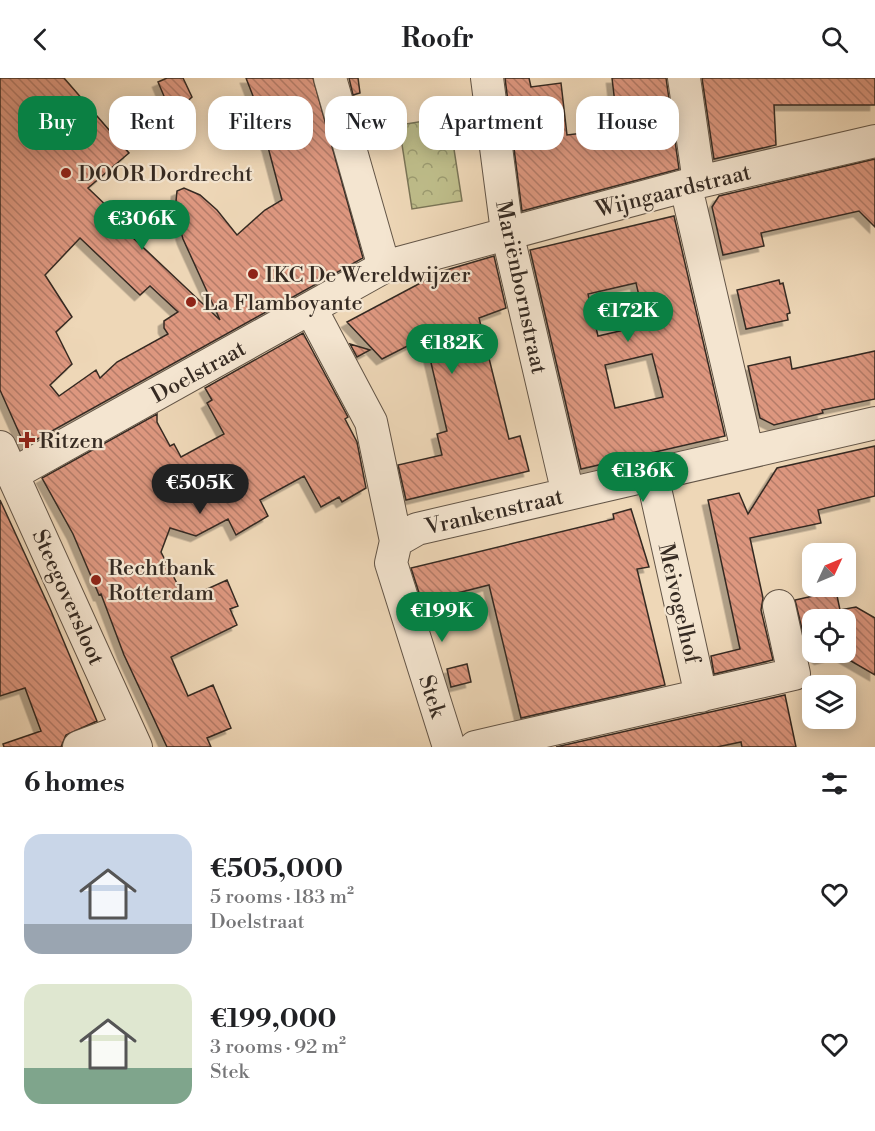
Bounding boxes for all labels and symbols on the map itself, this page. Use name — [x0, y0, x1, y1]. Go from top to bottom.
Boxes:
street label: Wijngaardstraat — [592, 159, 754, 224]
place label: DOOR Dordrecht — [78, 161, 253, 188]
marker: DOOR Dordrecht — [59, 166, 73, 180]
street label: Mariënbornstraat — [489, 198, 552, 377]
pin: €306K — [100, 200, 184, 251]
place label: IKC De Wereldwijzer — [265, 262, 471, 289]
marker: IKC De Wereldwijzer — [246, 267, 260, 281]
place label: La Flamboyante — [203, 290, 363, 317]
pin: €172K — [586, 292, 670, 343]
marker: La Flamboyante — [184, 295, 198, 309]
pin: €182K — [410, 324, 494, 375]
street label: Doelstraat — [147, 335, 251, 409]
place label: Ritzen — [39, 428, 104, 455]
marker: Ritzen — [20, 433, 34, 447]
pin: €136K — [601, 452, 685, 503]
pin: €505K — [158, 464, 242, 515]
street label: Vrankenstraat — [422, 483, 566, 542]
street label: Steegoversloot — [26, 526, 110, 670]
street label: Meivogelhof — [652, 541, 706, 667]
north arrow — [802, 543, 856, 597]
place label: Rechtbank Rotterdam — [108, 555, 216, 607]
marker: Rechtbank Rotterdam — [89, 573, 103, 587]
pin: €199K — [400, 592, 484, 643]
street label: Stek — [412, 672, 451, 722]

